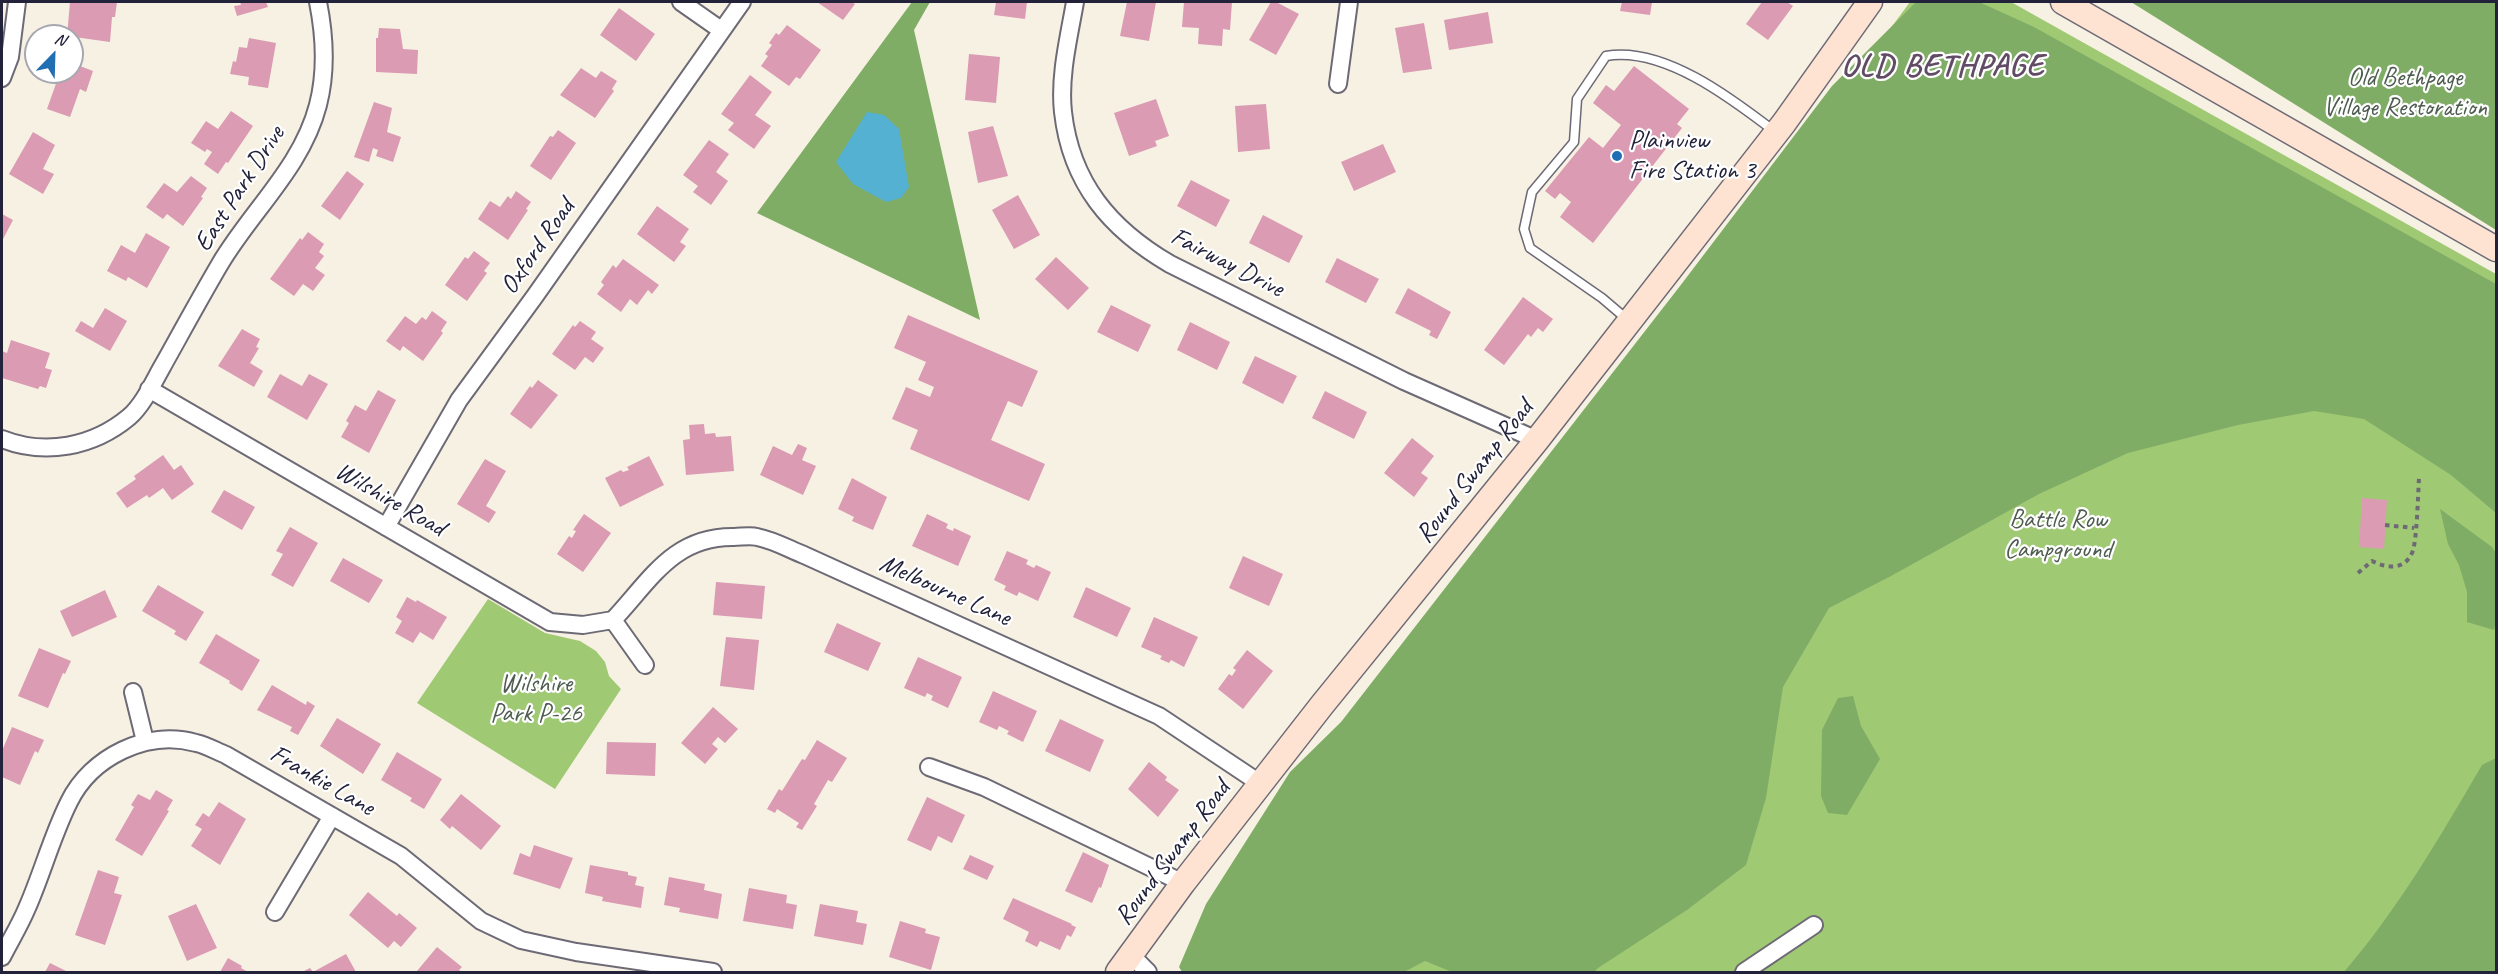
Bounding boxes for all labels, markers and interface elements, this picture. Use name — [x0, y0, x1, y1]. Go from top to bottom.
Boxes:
north arrow — [24, 24, 84, 84]
text: N — [52, 28, 69, 50]
district label: OLD BETHPAGE — [1840, 48, 2046, 86]
park label: Old Bethpage Village Restoration — [2323, 62, 2487, 124]
street label: East Park Drive — [188, 120, 292, 258]
place label: Plainview Fire Station 3 — [1629, 125, 1755, 186]
marker: Plainview Fire Station 3 — [1610, 149, 1624, 163]
street label: Oxford Road — [494, 194, 582, 300]
street label: Fairway Drive — [1165, 221, 1289, 305]
street label: Round Swamp Road — [1409, 394, 1541, 550]
street label: Wilshire Road — [329, 456, 451, 544]
park label: Battle Row Campground — [2004, 504, 2112, 566]
street label: Melbourne Lane — [875, 548, 1015, 634]
park label: Wilshire Park P-26 — [490, 668, 582, 730]
street label: Frankie Lane — [264, 739, 380, 823]
street label: Round Swamp Road — [1109, 775, 1237, 931]

